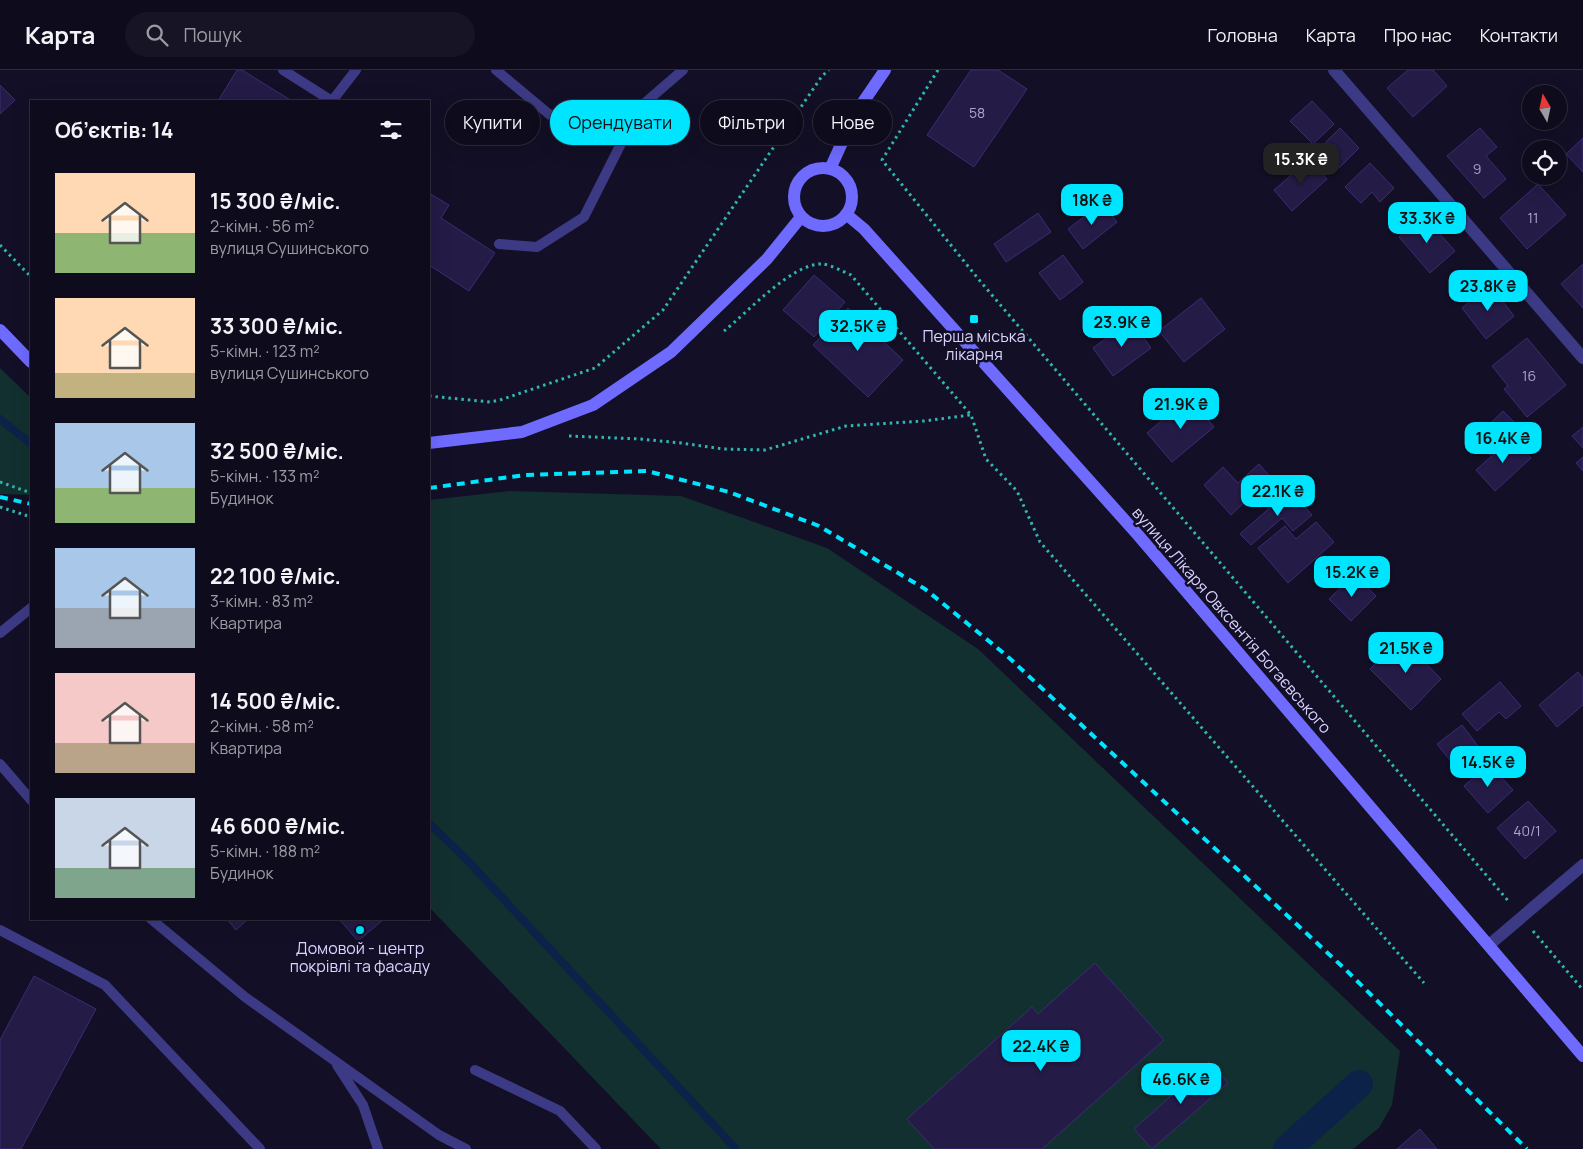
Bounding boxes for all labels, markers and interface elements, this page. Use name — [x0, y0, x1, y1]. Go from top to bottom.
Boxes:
search box — [125, 12, 475, 57]
text: Карта — [25, 18, 95, 51]
icon: search — [143, 21, 171, 49]
text: Пошук — [183, 22, 242, 48]
text: Головна — [1208, 23, 1278, 47]
text: Карта — [1306, 23, 1356, 47]
text: Про нас — [1384, 23, 1452, 47]
text: Контакти — [1480, 23, 1558, 47]
north arrow — [1522, 85, 1568, 130]
map controls — [1522, 85, 1567, 185]
chip: Купити — [445, 100, 540, 145]
chip: Орендувати — [550, 100, 690, 145]
chip: Фільтри — [700, 100, 803, 145]
chip: Нове — [813, 100, 892, 145]
house number: 58 — [969, 103, 985, 122]
text: Об’єктів: 14 — [55, 116, 174, 144]
icon: filters — [377, 116, 405, 144]
button: locate — [1522, 140, 1567, 185]
pin: 15.3K ₴ — [1255, 142, 1347, 185]
text: 15.3K ₴ — [1274, 148, 1328, 170]
house number: 9 — [1473, 159, 1481, 178]
pin: 18K ₴ — [1057, 184, 1127, 226]
text: 15 300 ₴/міс. — [210, 187, 341, 215]
text: 18K ₴ — [1072, 189, 1112, 211]
icon: home — [95, 193, 155, 253]
pin: 33.3K ₴ — [1381, 202, 1473, 244]
text: 33.3K ₴ — [1399, 207, 1455, 229]
house number: 11 — [1528, 208, 1538, 227]
text: 2-кімн. · 56 m² — [210, 215, 314, 237]
text: вулиця Сушинського — [210, 237, 369, 259]
pin: 23.8K ₴ — [1442, 270, 1534, 312]
text: 23.8K ₴ — [1460, 275, 1516, 297]
pin: 23.9K ₴ — [1076, 306, 1168, 348]
pin: 32.5K ₴ — [812, 310, 904, 352]
text: 23.9K ₴ — [1094, 311, 1150, 333]
text: 33 300 ₴/міс. — [210, 312, 343, 340]
marker: Перша міська лікарня — [968, 313, 980, 325]
text: 32.5K ₴ — [830, 315, 886, 337]
icon: home — [95, 318, 155, 378]
place label: Перша міська лікарня — [922, 325, 1026, 365]
text: 5-кімн. · 123 m² — [210, 340, 320, 362]
text: вулиця Сушинського — [210, 362, 369, 384]
house number: 16 — [1522, 366, 1536, 385]
pin: 21.9K ₴ — [1135, 388, 1227, 430]
text: 21.9K ₴ — [1154, 393, 1208, 415]
pin: 16.4K ₴ — [1457, 422, 1549, 464]
text: 16.4K ₴ — [1476, 427, 1530, 449]
text: 32 500 ₴/міс. — [210, 437, 344, 465]
icon: home — [95, 443, 155, 503]
text: 5-кімн. · 133 m² — [210, 465, 319, 487]
pin: 22.1K ₴ — [1232, 474, 1324, 517]
text: 22.1K ₴ — [1252, 480, 1304, 502]
text: Будинок — [210, 487, 273, 509]
street label: вулиця Лікаря Овксентія Богаєвського — [1127, 502, 1337, 738]
pin: 15.2K ₴ — [1306, 556, 1398, 598]
text: 15.2K ₴ — [1325, 561, 1379, 583]
text: 22 100 ₴/міс. — [210, 562, 341, 590]
icon: home — [95, 568, 155, 628]
text: 3-кімн. · 83 m² — [210, 590, 313, 612]
text: Квартира — [210, 612, 282, 634]
pin: 21.5K ₴ — [1360, 632, 1452, 674]
text: 21.5K ₴ — [1379, 637, 1433, 659]
text: 14 500 ₴/міс. — [210, 687, 341, 715]
icon: home — [95, 693, 155, 753]
text: 2-кімн. · 58 m² — [210, 715, 314, 737]
text: Квартира — [210, 737, 282, 759]
pin: 14.5K ₴ — [1442, 746, 1534, 788]
text: 14.5K ₴ — [1461, 751, 1515, 773]
text: 46 600 ₴/міс. — [210, 812, 346, 840]
icon: home — [95, 818, 155, 878]
house number: 40/1 — [1513, 821, 1541, 840]
text: 5-кімн. · 188 m² — [210, 840, 320, 862]
text: Будинок — [210, 862, 273, 884]
marker: Домовой - центр покрівлі та фасаду — [354, 924, 366, 936]
place label: Домовой - центр покрівлі та фасаду — [290, 937, 431, 977]
pin: 22.4K ₴ — [995, 1030, 1087, 1072]
text: 22.4K ₴ — [1013, 1035, 1069, 1057]
pin: 46.6K ₴ — [1135, 1062, 1227, 1105]
text: 46.6K ₴ — [1152, 1068, 1210, 1090]

